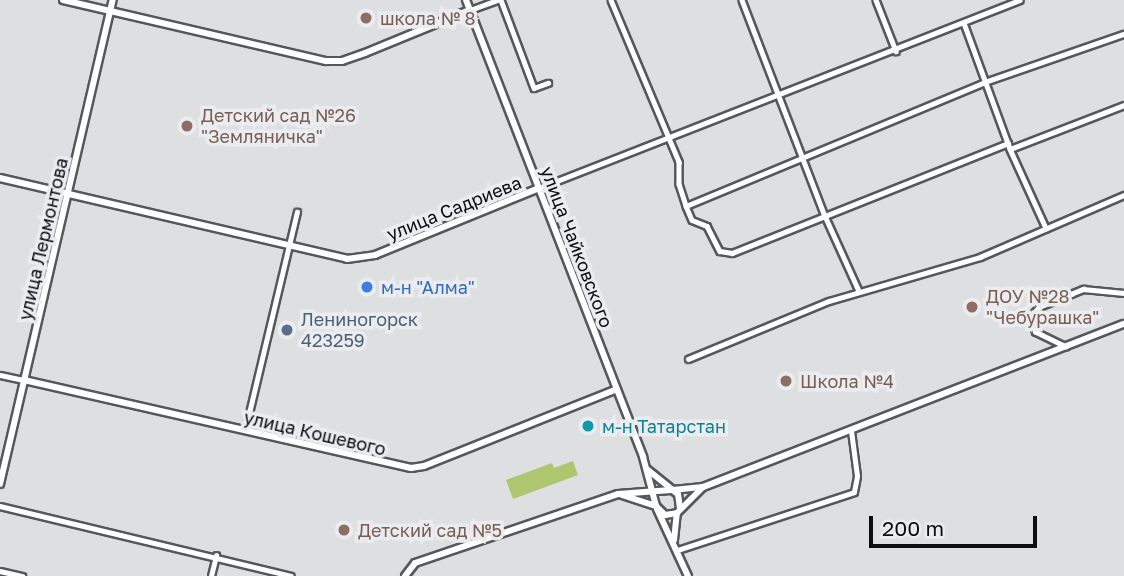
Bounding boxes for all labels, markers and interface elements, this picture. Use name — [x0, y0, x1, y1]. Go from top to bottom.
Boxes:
place label: школа № 8 — [380, 7, 476, 29]
marker: школа № 8 — [358, 10, 374, 26]
place label: Детский сад №26 "Земляничка" — [201, 105, 356, 148]
marker: Детский сад №26 "Земляничка" — [179, 118, 195, 134]
street label: улица Лермонтова — [14, 156, 72, 322]
street label: улица Чайковского — [536, 163, 618, 331]
street label: улица Садриева — [383, 171, 525, 245]
place label: м-н "Алма" — [381, 276, 475, 298]
marker: м-н "Алма" — [359, 279, 375, 295]
place label: ДОУ №28 "Чебурашка" — [986, 286, 1099, 328]
marker: ДОУ №28 "Чебурашка" — [964, 299, 980, 315]
place label: Лениногорск 423259 — [301, 309, 418, 352]
marker: Лениногорск 423259 — [279, 322, 295, 338]
place label: Школа №4 — [800, 370, 894, 392]
marker: Школа №4 — [778, 373, 794, 389]
street label: улица Кошевого — [242, 406, 388, 460]
place label: м-н Татарстан — [602, 415, 726, 437]
marker: м-н Татарстан — [580, 418, 596, 434]
scale bar — [872, 503, 1040, 546]
text: 200 m — [882, 515, 944, 541]
place label: Детский сад №5 — [358, 519, 502, 541]
marker: Детский сад №5 — [336, 522, 352, 538]

